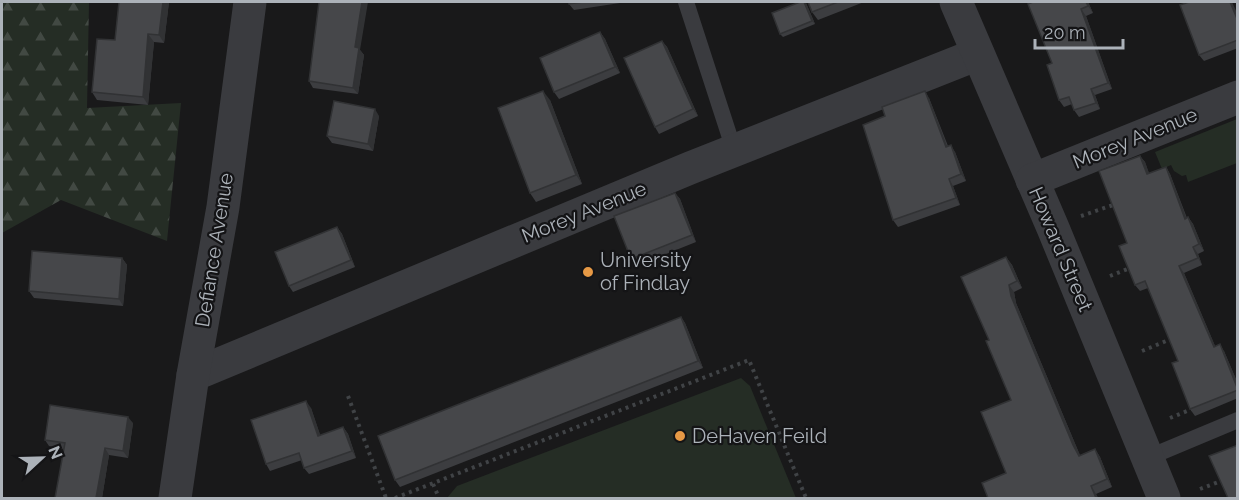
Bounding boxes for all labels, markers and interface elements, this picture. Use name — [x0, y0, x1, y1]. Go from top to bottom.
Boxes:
scale bar — [1035, 12, 1124, 50]
text: 20 m — [1044, 22, 1086, 43]
street label: Morey Avenue — [1069, 102, 1201, 174]
street label: Defiance Avenue — [190, 171, 238, 329]
street label: Morey Avenue — [518, 176, 650, 248]
street label: Howard Street — [1024, 183, 1098, 315]
place label: University of Findlay — [600, 248, 692, 295]
marker: University of Findlay — [581, 265, 595, 279]
place label: DeHaven Feild — [692, 424, 827, 448]
north arrow — [12, 428, 72, 488]
marker: DeHaven Feild — [673, 429, 687, 443]
text: N — [44, 443, 67, 462]

